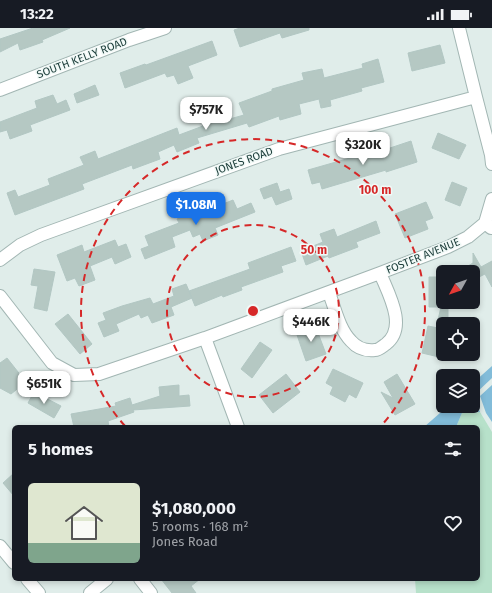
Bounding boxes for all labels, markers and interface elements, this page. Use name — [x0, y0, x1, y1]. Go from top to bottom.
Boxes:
text: 13:22 — [20, 5, 54, 23]
street label: SOUTH KELLY ROAD — [35, 35, 129, 81]
pin: $757K — [178, 97, 234, 131]
text: $757K — [189, 102, 223, 117]
pin: $320K — [335, 132, 391, 166]
text: $320K — [345, 137, 381, 152]
street label: JONES ROAD — [213, 145, 275, 177]
text: 100 m — [359, 183, 391, 197]
pin: $1.08M — [163, 192, 229, 226]
text: $1.08M — [175, 197, 217, 212]
street label: FOSTER AVENUE — [384, 235, 462, 277]
text: 50 m — [301, 243, 327, 257]
north arrow — [436, 265, 480, 309]
map controls — [436, 265, 480, 413]
centre of rings — [246, 304, 260, 318]
pin: $446K — [283, 309, 339, 343]
text: $446K — [292, 314, 330, 329]
button: locate — [436, 317, 480, 361]
button: layers — [436, 369, 480, 413]
pin: $651K — [16, 371, 72, 405]
text: $651K — [27, 376, 61, 391]
icon: filters — [442, 438, 464, 460]
text: 5 homes — [28, 439, 93, 460]
text: $1,080,000 — [152, 498, 236, 519]
icon: home — [60, 499, 108, 547]
icon: heart — [442, 512, 464, 534]
text: 5 rooms · 168 m² — [152, 519, 248, 534]
text: Jones Road — [152, 534, 218, 549]

